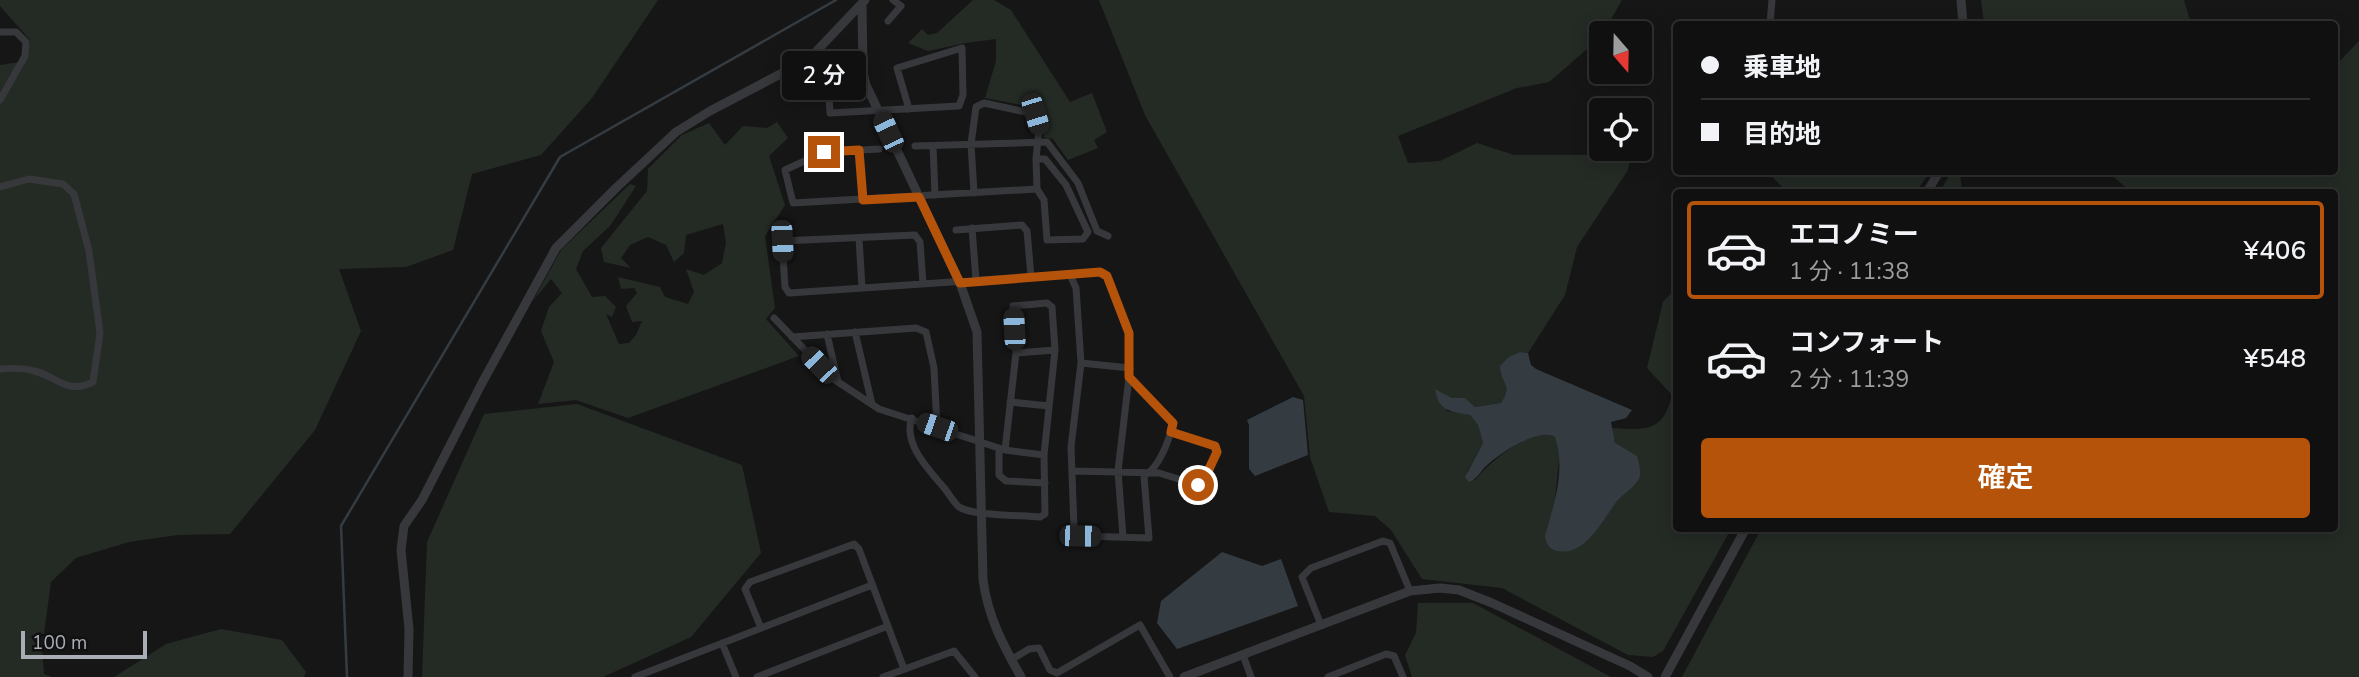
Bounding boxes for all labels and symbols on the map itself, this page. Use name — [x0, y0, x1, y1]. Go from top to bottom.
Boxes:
north arrow — [1589, 21, 1652, 84]
callout: 2 分 — [782, 51, 866, 100]
car — [1019, 91, 1052, 137]
car — [870, 109, 907, 155]
route end — [808, 136, 840, 168]
car — [771, 219, 794, 263]
car — [1003, 307, 1026, 351]
car — [797, 343, 842, 387]
car — [914, 410, 961, 444]
route start — [1182, 469, 1214, 501]
car — [1059, 525, 1102, 547]
scale bar — [21, 628, 147, 660]

